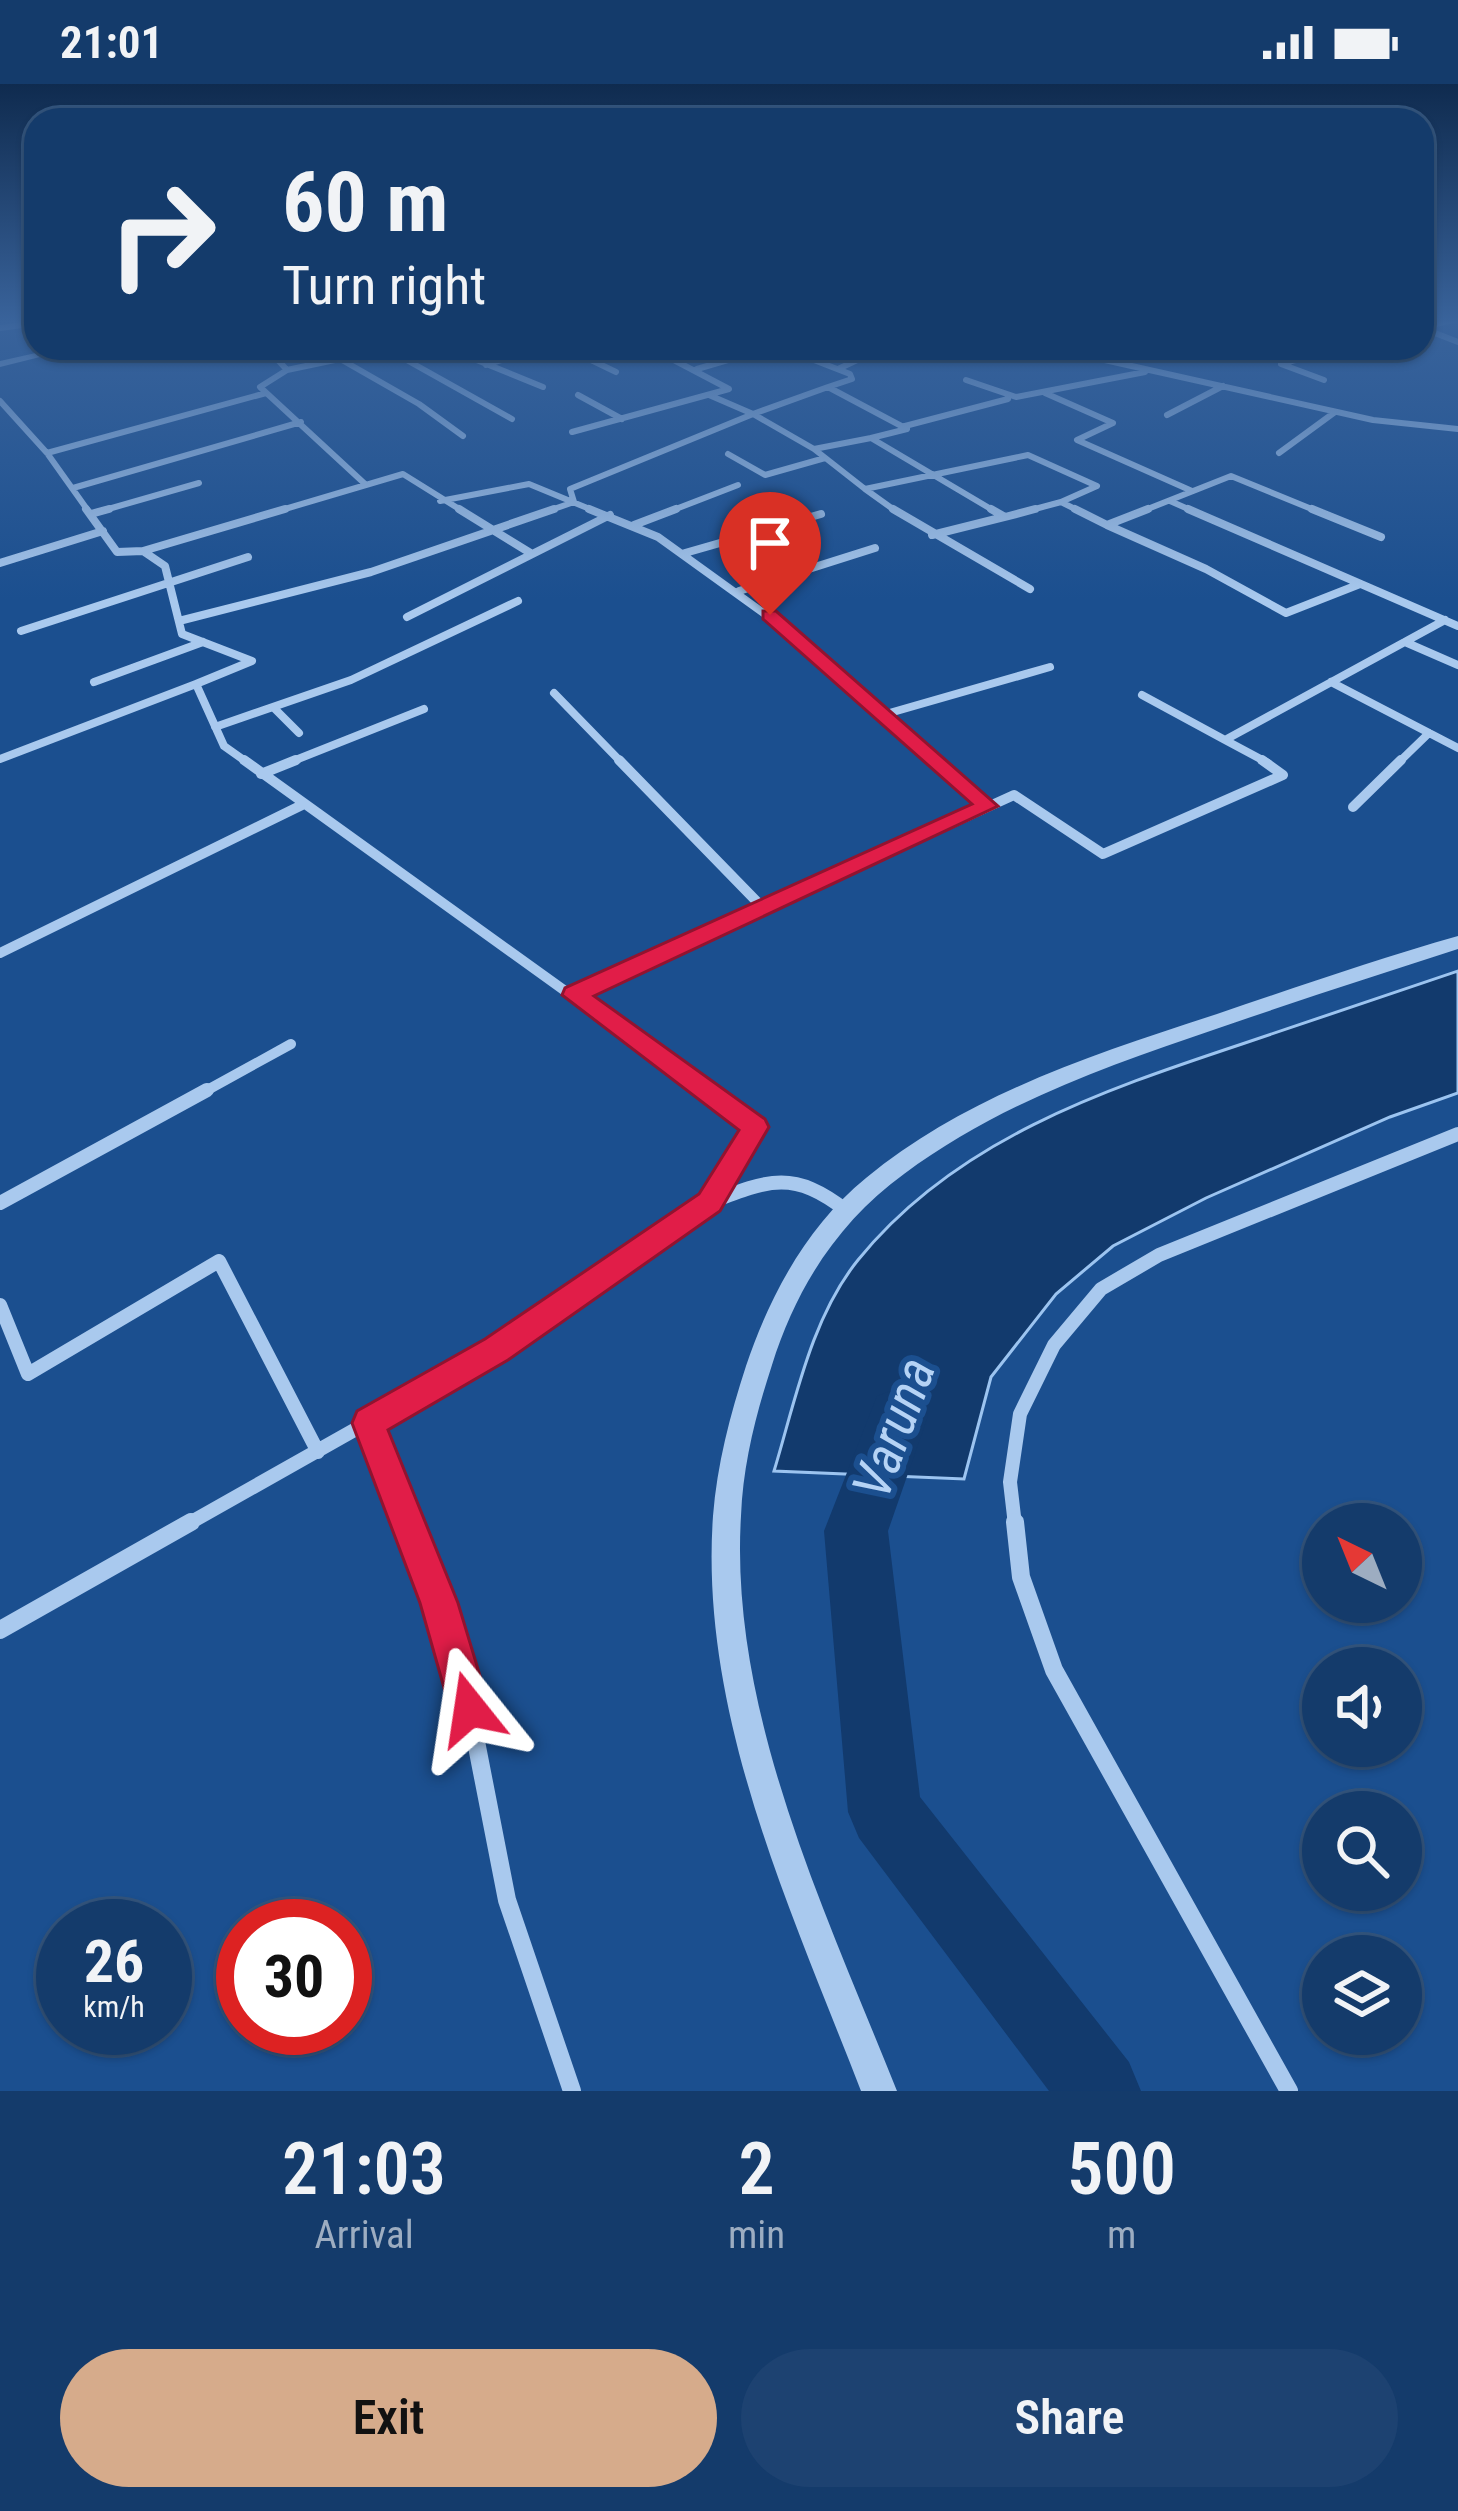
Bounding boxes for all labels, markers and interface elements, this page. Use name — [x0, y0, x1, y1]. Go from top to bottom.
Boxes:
text: 21:01 — [60, 16, 163, 69]
text: 60 m — [282, 153, 449, 252]
icon: right — [84, 156, 240, 312]
text: Turn right — [282, 254, 486, 317]
pin — [719, 492, 821, 615]
icon: arrive — [737, 510, 803, 576]
water label: Varuna — [840, 1349, 948, 1507]
north arrow — [1302, 1503, 1422, 1623]
map controls — [1302, 1503, 1422, 2055]
position arrow — [407, 1646, 533, 1772]
button: sound — [1302, 1647, 1422, 1767]
button: search — [1302, 1791, 1422, 1911]
speed limit sign: 30 — [216, 1899, 372, 2055]
text: 26 — [84, 1926, 144, 1997]
button: layers — [1302, 1935, 1422, 2055]
text: km/h — [83, 1989, 145, 2024]
text: 21:03 — [282, 2127, 446, 2212]
text: 2 — [739, 2127, 775, 2212]
text: 500 — [1067, 2127, 1176, 2212]
text: Arrival — [314, 2212, 414, 2258]
text: min — [728, 2212, 785, 2258]
text: m — [1107, 2212, 1136, 2258]
button: Exit — [60, 2349, 717, 2487]
button: Share — [741, 2349, 1398, 2487]

